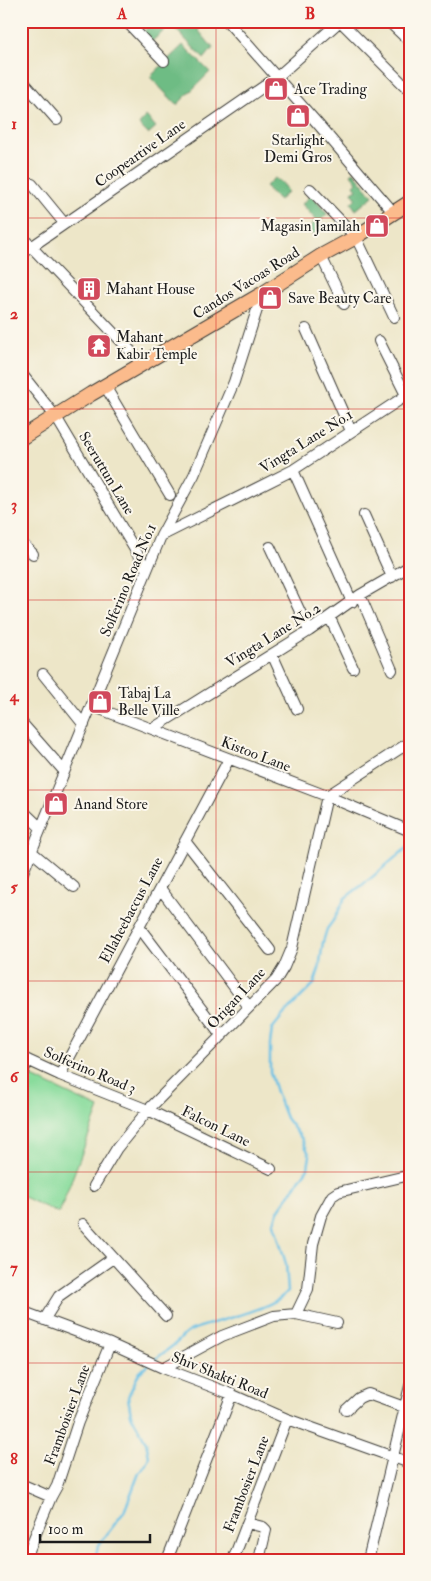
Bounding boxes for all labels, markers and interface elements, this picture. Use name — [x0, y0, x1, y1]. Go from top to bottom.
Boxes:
text: A — [116, 4, 128, 24]
text: B — [305, 4, 315, 24]
shop icon: Ace Trading — [263, 76, 289, 102]
place label: Ace Trading — [293, 80, 367, 99]
shop icon: Starlight Demi Gros — [285, 103, 311, 129]
text: 1 — [11, 114, 17, 134]
street label: Coopeartive Lane — [91, 115, 190, 193]
place label: Starlight Demi Gros — [264, 131, 332, 167]
shop icon: Magasin Jamilah — [364, 213, 390, 239]
place label: Magasin Jamilah — [260, 217, 360, 237]
street label: Candos Vacoas Road — [189, 243, 304, 324]
building icon: Mahant House — [76, 276, 102, 302]
place label: Mahant House — [106, 280, 195, 299]
shop icon: Save Beauty Care — [257, 285, 283, 311]
place label: Save Beauty Care — [288, 289, 392, 308]
text: 2 — [10, 304, 18, 324]
place label: Mahant Kabir Temple — [116, 328, 197, 365]
temple icon: Mahant Kabir Temple — [86, 333, 112, 359]
street label: Vingta Lane No.1 — [256, 405, 357, 478]
street label: Seeruttun Lane — [74, 428, 139, 518]
text: 3 — [11, 495, 17, 515]
street label: Solferino Road No.1 — [96, 521, 161, 640]
street label: Vingta Lane No.2 — [222, 598, 325, 672]
place label: Tabaj La Belle Ville — [118, 684, 180, 720]
text: 4 — [9, 686, 20, 706]
shop icon: Tabaj La Belle Ville — [87, 689, 113, 715]
street label: Kistoo Lane — [218, 733, 293, 776]
shop icon: Anand Store — [43, 791, 69, 817]
place label: Anand Store — [73, 795, 148, 814]
street label: Ellaheebaccus Lane — [95, 854, 167, 967]
text: 5 — [10, 877, 18, 897]
street label: Origan Lane — [203, 964, 270, 1033]
street label: Solferino Road 3 — [41, 1043, 139, 1098]
text: 6 — [10, 1067, 20, 1087]
street label: Falcon Lane — [178, 1102, 253, 1151]
text: 7 — [10, 1258, 18, 1278]
street label: Shiv Shakti Road — [169, 1347, 271, 1404]
street label: Framboisier Lane — [40, 1362, 95, 1468]
street label: Frambosier Lane — [219, 1433, 274, 1535]
text: 8 — [10, 1449, 18, 1469]
scale bar — [40, 1511, 150, 1543]
text: 100 m — [48, 1520, 84, 1539]

